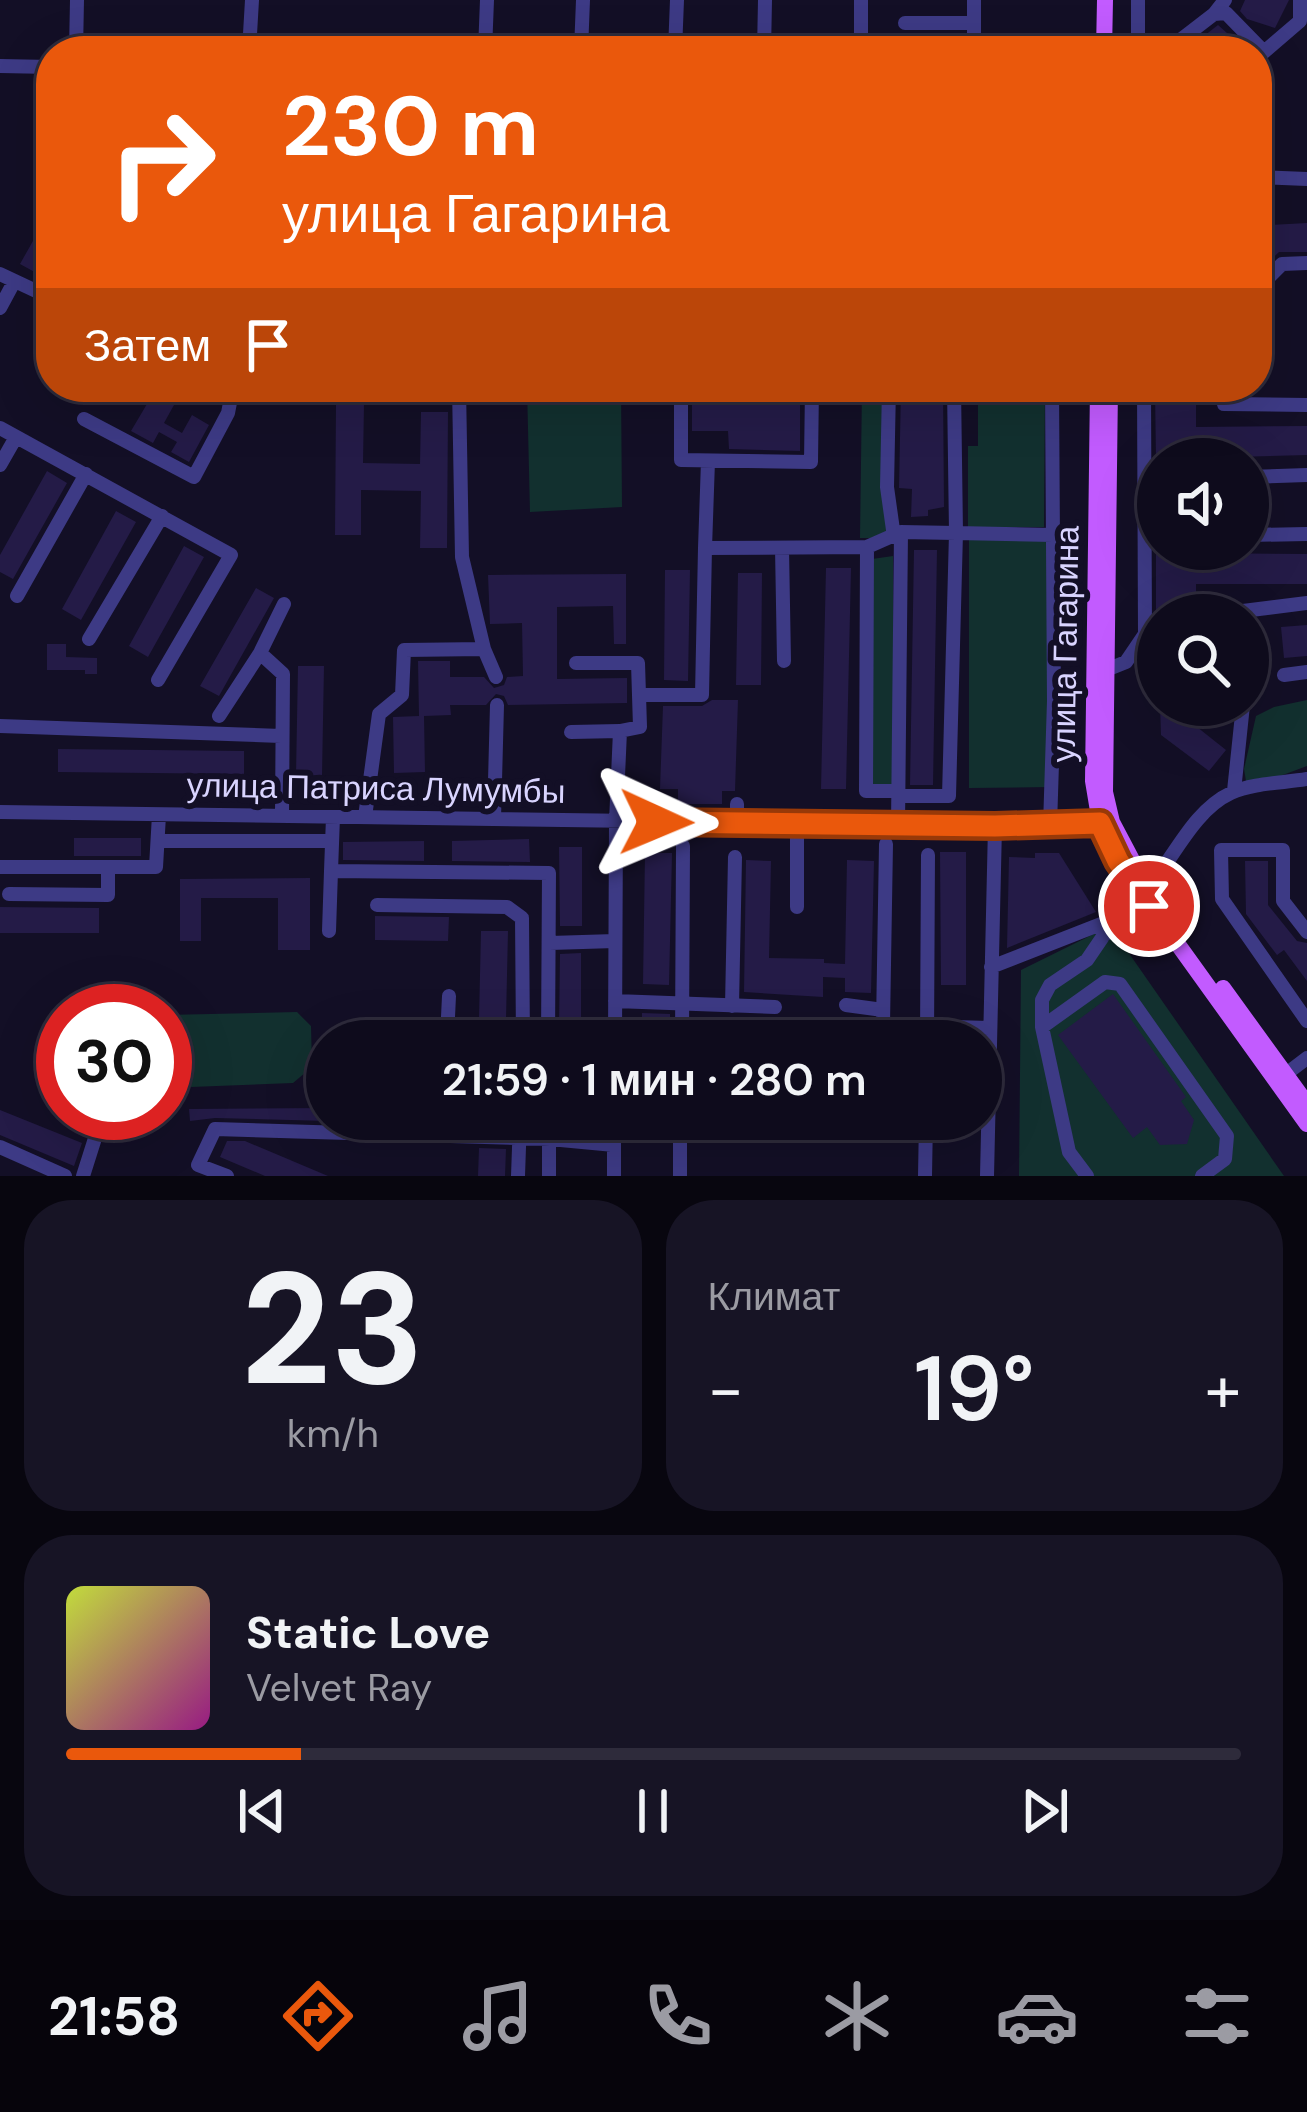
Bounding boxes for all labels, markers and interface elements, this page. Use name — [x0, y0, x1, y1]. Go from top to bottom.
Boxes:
text: 230 m — [282, 72, 539, 181]
icon: right — [84, 84, 240, 240]
text: улица Гагарина — [282, 178, 670, 249]
icon: arrive — [235, 312, 301, 378]
text: Затем — [84, 316, 211, 375]
map controls — [1137, 438, 1269, 726]
button: sound — [1137, 438, 1269, 570]
street label: улица Гагарина — [1041, 525, 1089, 763]
button: search — [1137, 594, 1269, 726]
position arrow — [593, 759, 719, 885]
street label: улица Патриса Лумумбы — [186, 763, 566, 813]
pin — [1098, 855, 1200, 957]
icon: arrive — [1116, 873, 1182, 939]
speed limit sign: 30 — [36, 984, 192, 1140]
text: 21:59 · 1 мин · 280 m — [441, 1050, 867, 1109]
text: 23 — [241, 1228, 425, 1431]
text: Климат — [708, 1271, 840, 1322]
text: 19° — [914, 1331, 1034, 1448]
text: − — [708, 1347, 744, 1432]
text: + — [1205, 1347, 1241, 1432]
text: km/h — [287, 1408, 379, 1459]
text: Static Love — [246, 1603, 490, 1662]
text: Velvet Ray — [246, 1662, 432, 1713]
icon: previous — [229, 1778, 295, 1844]
icon: pause — [620, 1778, 686, 1844]
icon: next — [1012, 1778, 1078, 1844]
icon: directions — [276, 1974, 360, 2058]
icon: music — [456, 1974, 540, 2058]
icon: phone — [636, 1974, 720, 2058]
icon: climate — [815, 1974, 899, 2058]
icon: car — [995, 1974, 1079, 2058]
icon: filters — [1175, 1974, 1259, 2058]
text: 21:58 — [48, 1981, 180, 2052]

